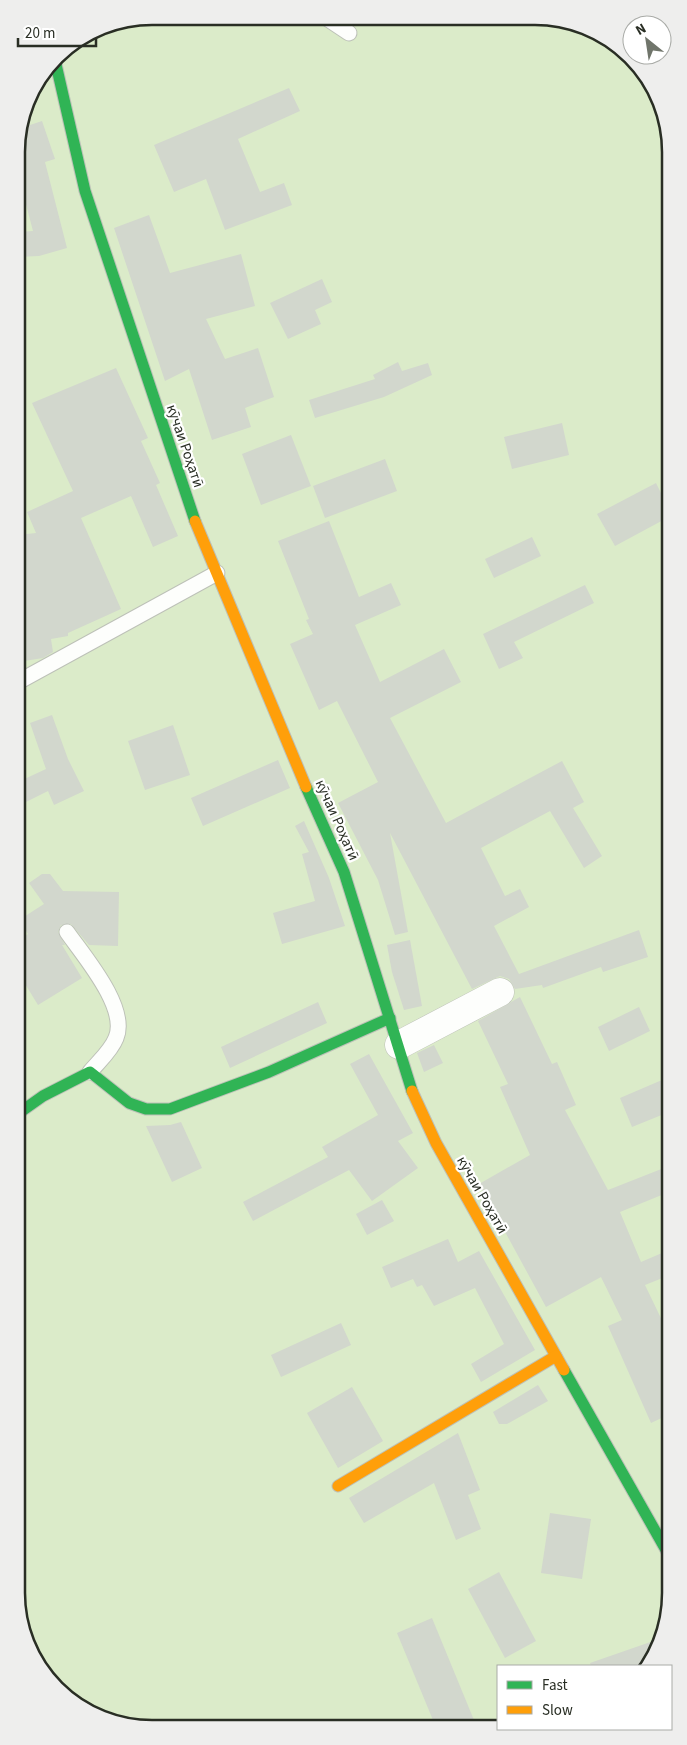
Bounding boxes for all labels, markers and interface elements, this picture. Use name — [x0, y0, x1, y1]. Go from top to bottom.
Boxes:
scale bar — [18, 15, 95, 47]
north arrow — [622, 15, 672, 65]
text: N — [632, 19, 650, 41]
text: 20 m — [25, 23, 55, 44]
street label: кӯчаи Роҳатӣ — [161, 402, 209, 490]
street label: кӯчаи Роҳатӣ — [310, 776, 364, 864]
street label: кӯчаи Роҳатӣ — [451, 1152, 513, 1238]
legend — [497, 1665, 672, 1730]
text: Fast — [542, 1675, 568, 1696]
text: Slow — [542, 1700, 573, 1721]

